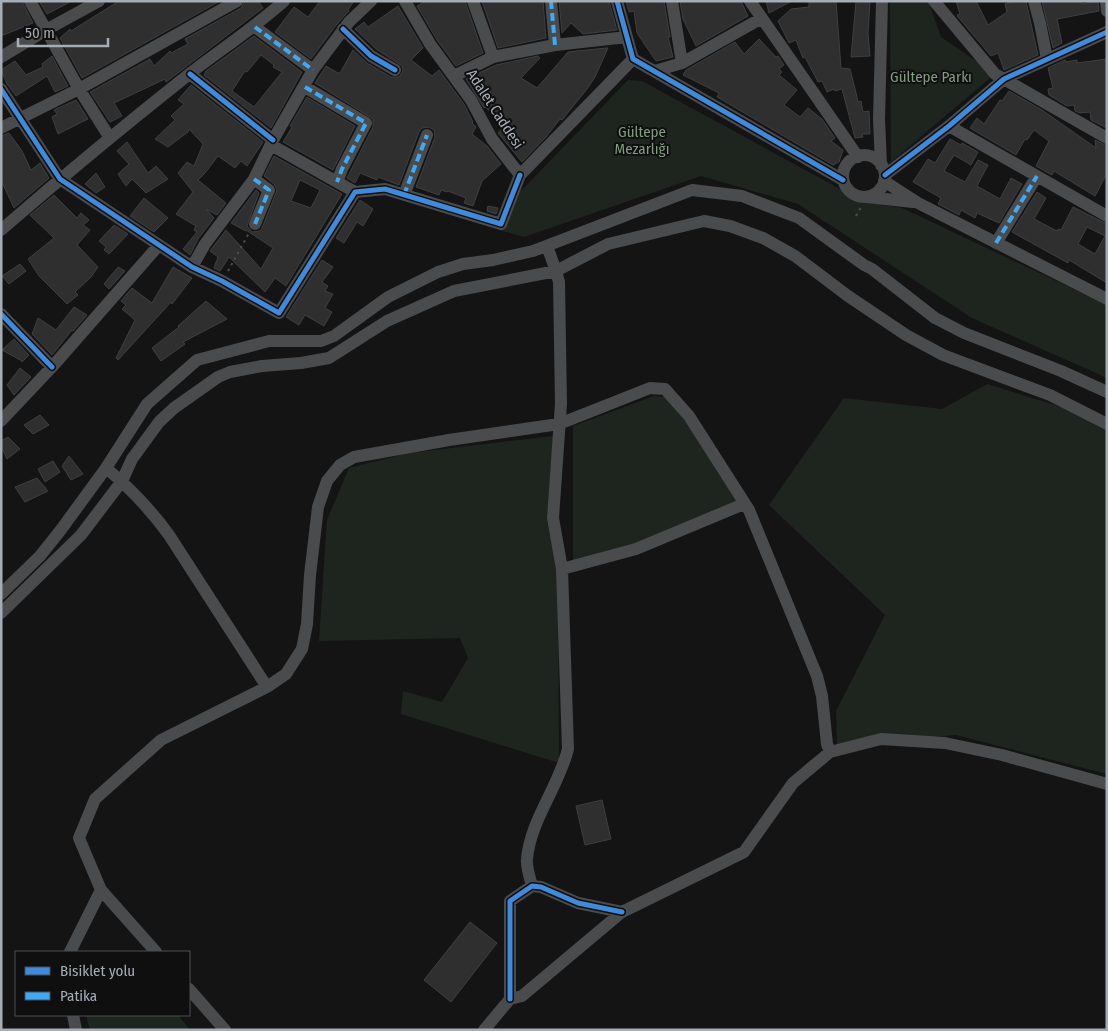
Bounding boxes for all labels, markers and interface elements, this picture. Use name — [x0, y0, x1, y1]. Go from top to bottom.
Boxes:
scale bar — [18, 15, 108, 47]
text: 50 m — [25, 24, 55, 42]
street label: Adalet Caddesi — [463, 66, 527, 152]
park label: Gültepe Parkı — [890, 68, 972, 86]
park label: Gültepe Mezarlığı — [615, 123, 669, 158]
legend — [15, 951, 190, 1016]
text: Bisiklet yolu — [60, 962, 135, 980]
text: Patika — [60, 987, 97, 1005]

